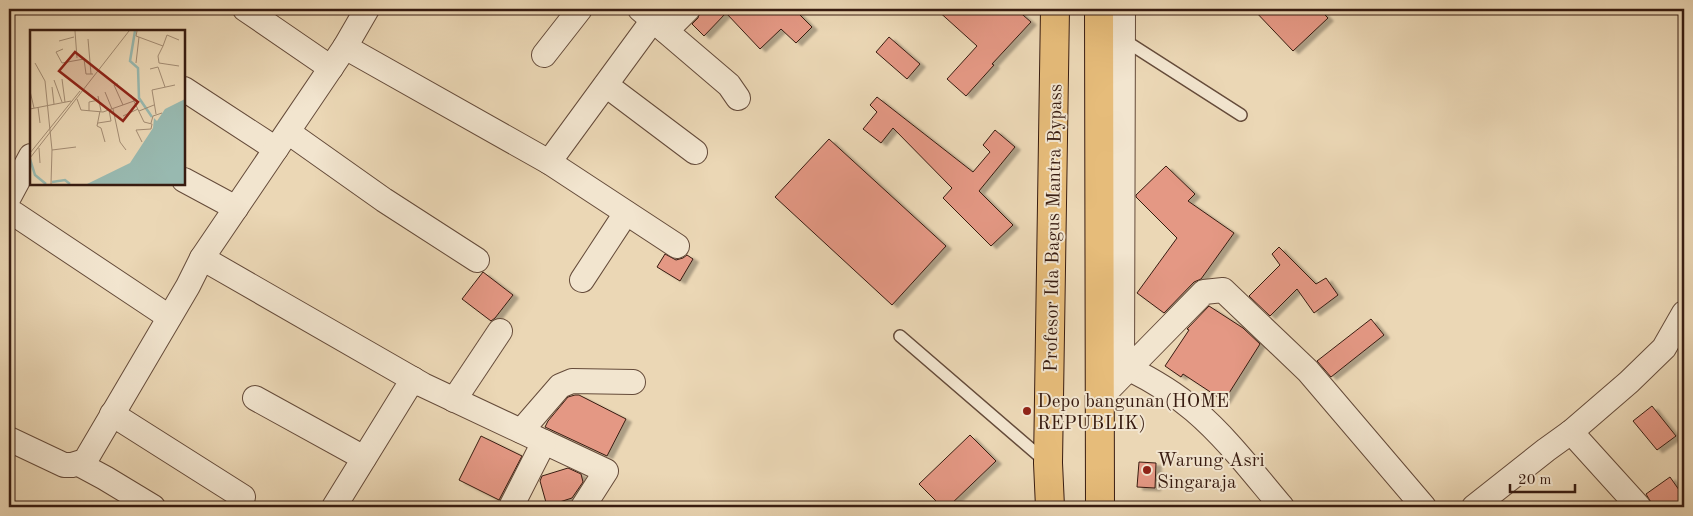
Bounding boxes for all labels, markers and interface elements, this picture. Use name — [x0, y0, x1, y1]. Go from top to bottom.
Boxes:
inset map — [30, 30, 185, 185]
street label: Profesor Ida Bagus Mantra Bypass — [1042, 84, 1067, 372]
place label: Depo bangunan(HOME REPUBLIK) — [1037, 392, 1229, 434]
marker: Depo bangunan(HOME REPUBLIK) — [1021, 405, 1033, 417]
place label: Warung Asri Singaraja — [1157, 452, 1265, 493]
scale bar — [1510, 461, 1576, 493]
marker: Warung Asri Singaraja — [1141, 464, 1153, 476]
text: 20 m — [1518, 473, 1552, 488]

